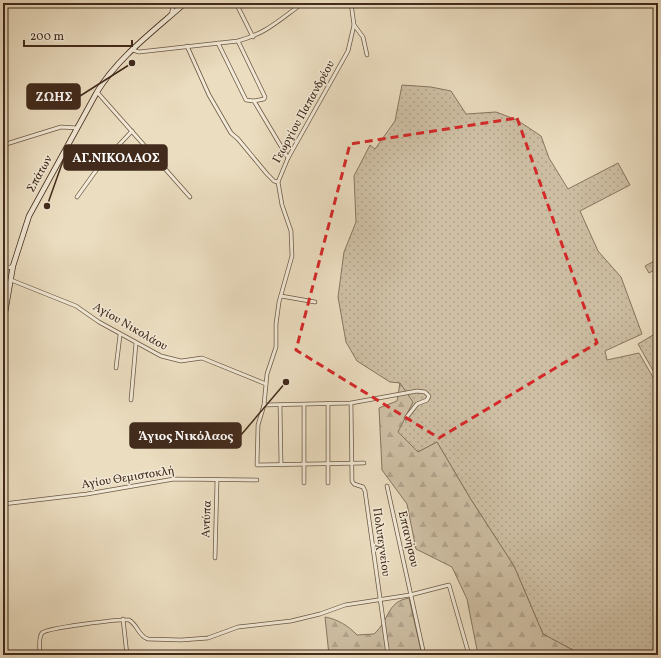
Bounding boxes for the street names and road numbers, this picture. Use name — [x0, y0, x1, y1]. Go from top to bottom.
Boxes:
street label: Γεωργίου Παπανδρέου — [269, 58, 339, 166]
street label: Σπάτων — [23, 152, 57, 195]
street label: Αγίου Νικολάου — [90, 299, 170, 355]
street label: Αγίου Θεμιστοκλή — [80, 463, 176, 493]
street label: Αντύπα — [198, 500, 216, 538]
street label: Πολυτεχνείου — [368, 507, 394, 578]
street label: Επτανήσου — [394, 509, 422, 569]

